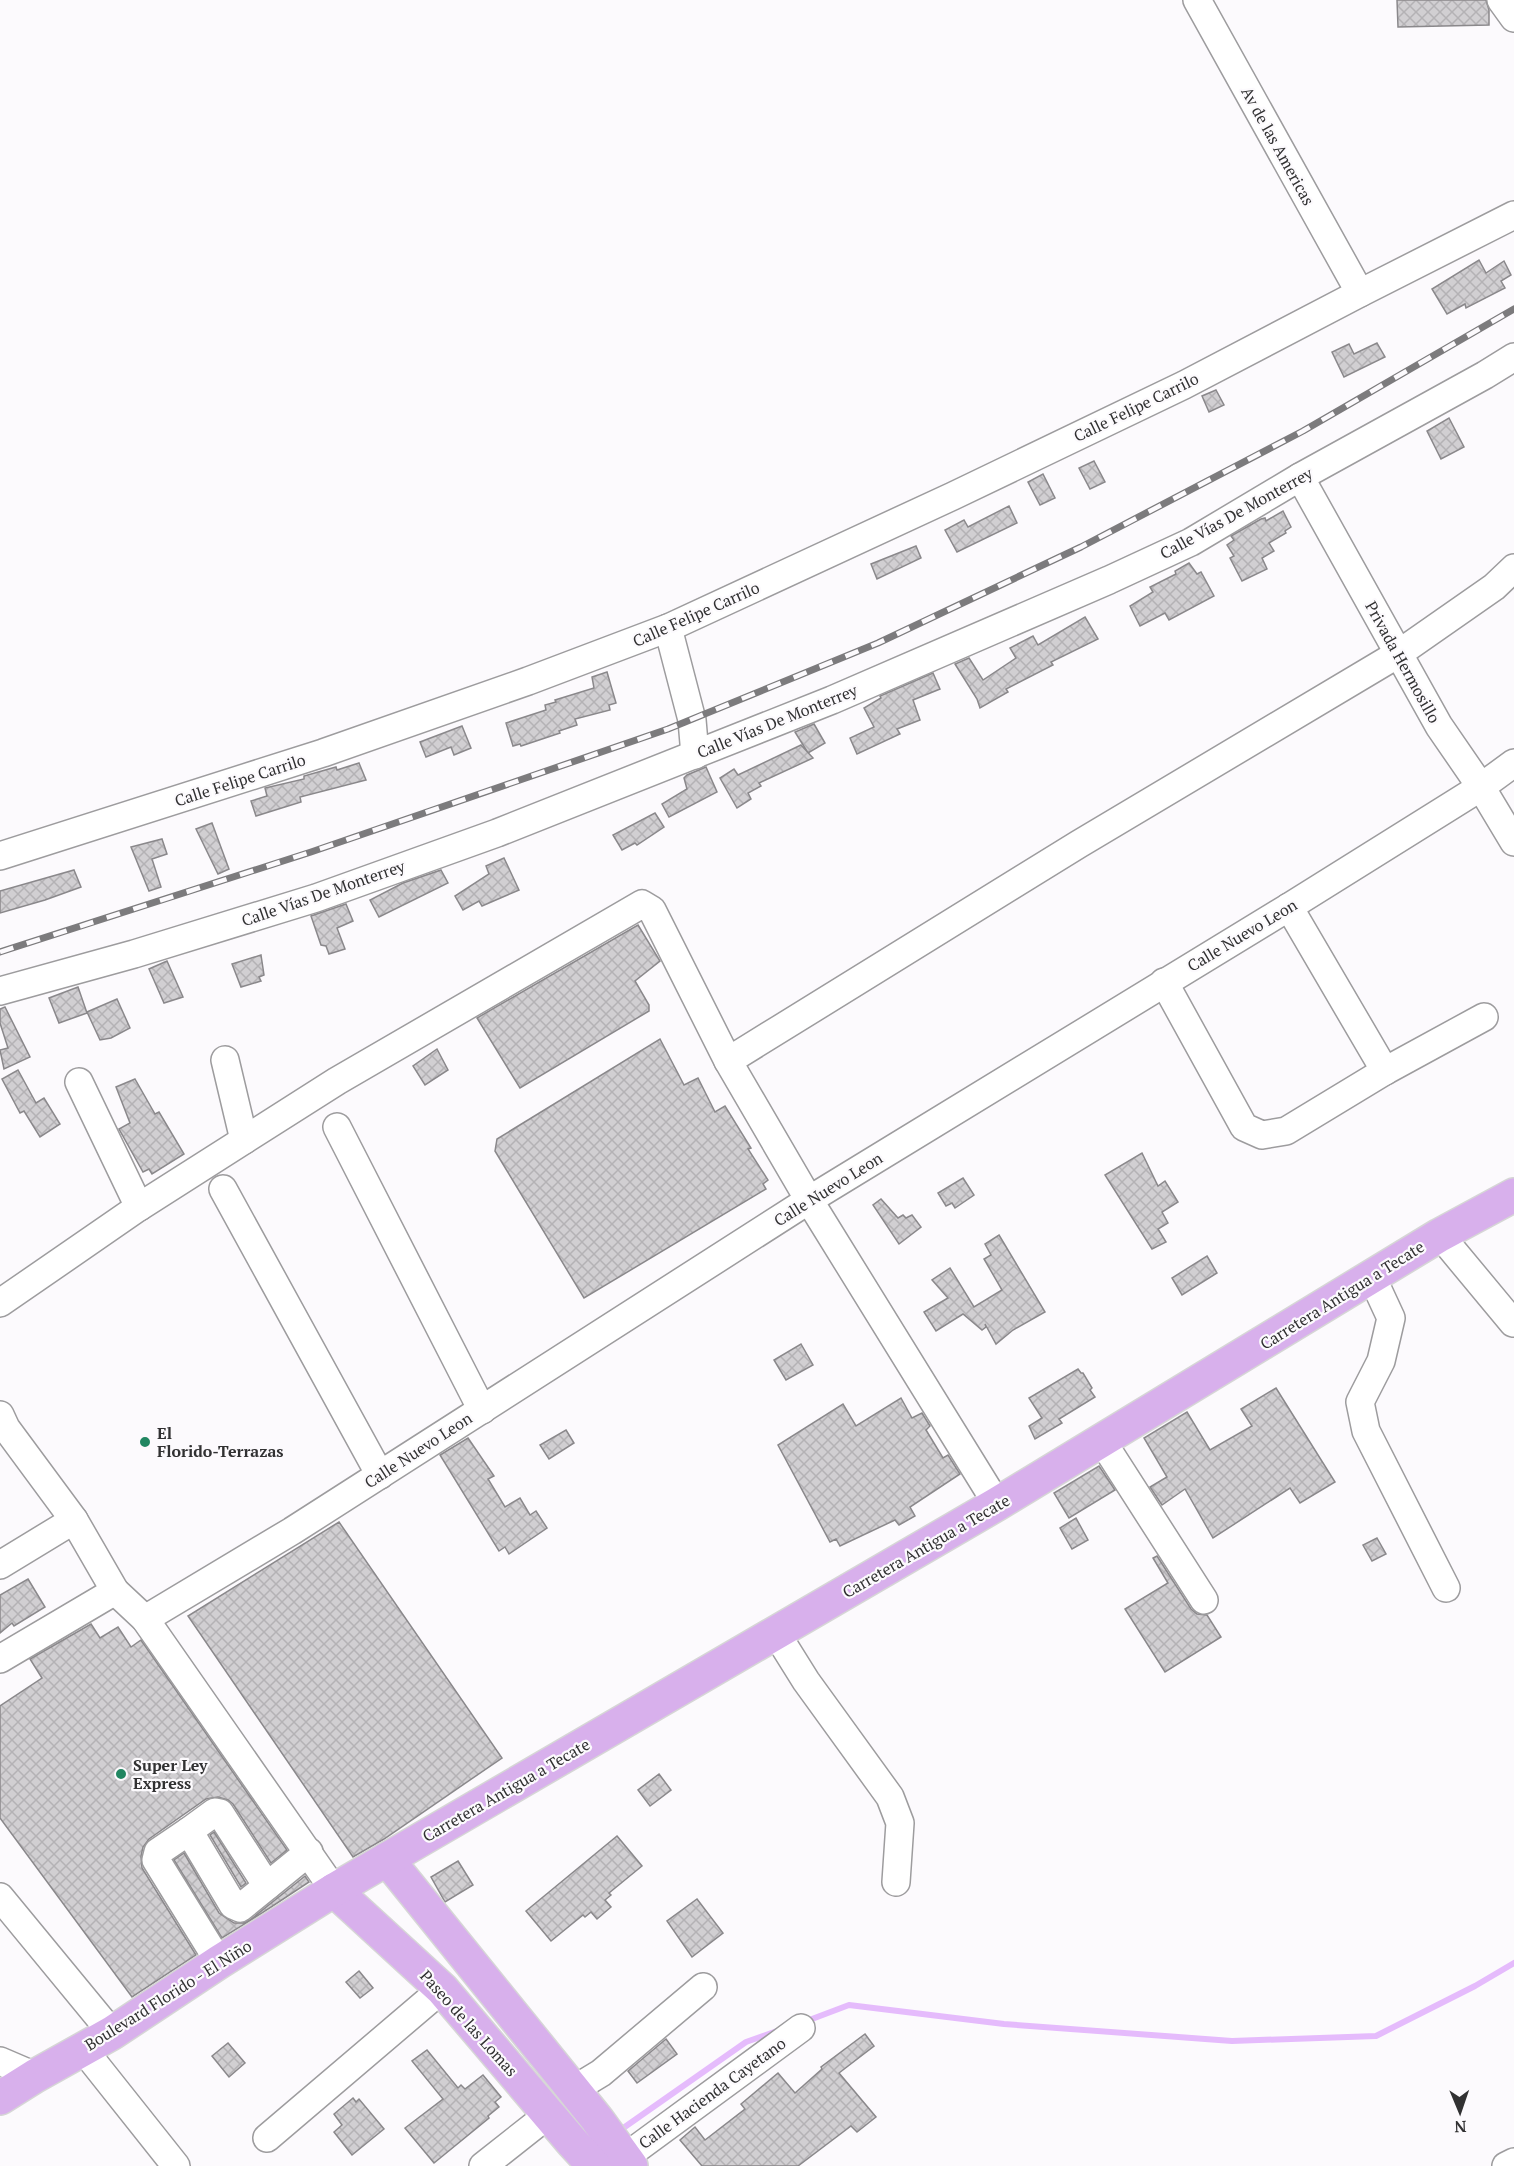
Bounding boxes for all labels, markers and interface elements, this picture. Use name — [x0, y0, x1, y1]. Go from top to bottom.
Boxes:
street label: Av de las Americas — [1236, 83, 1320, 209]
street label: Calle Felipe Carrilo — [1070, 367, 1202, 447]
street label: Calle Vías De Monterrey — [1156, 461, 1317, 564]
street label: Calle Felipe Carrilo — [629, 576, 763, 652]
street label: Privada Hermosillo — [1360, 597, 1446, 727]
street label: Calle Vías De Monterrey — [694, 678, 861, 763]
street label: Calle Felipe Carrilo — [172, 748, 308, 812]
street label: Calle Vías De Monterrey — [239, 854, 408, 931]
street label: Calle Nuevo Leon — [1183, 893, 1301, 976]
street label: Calle Nuevo Leon — [769, 1146, 887, 1231]
street label: Carretera Antigua a Tecate — [1256, 1235, 1428, 1355]
street label: Calle Nuevo Leon — [360, 1407, 477, 1493]
place label: El Florido-Terrazas — [157, 1422, 284, 1462]
marker: El Florido-Terrazas — [138, 1435, 152, 1449]
street label: Carretera Antigua a Tecate — [838, 1489, 1014, 1603]
street label: Carretera Antigua a Tecate — [418, 1733, 594, 1847]
place label: Super Ley Express — [133, 1754, 208, 1794]
marker: Super Ley Express — [114, 1767, 128, 1781]
street label: Boulevard Florido - El Niño — [80, 1935, 256, 2055]
street label: Paseo de las Lomas — [415, 1965, 523, 2081]
street label: Calle Hacienda Cayetano — [634, 2032, 790, 2154]
north arrow — [1430, 2082, 1490, 2142]
text: N — [1454, 2116, 1467, 2138]

